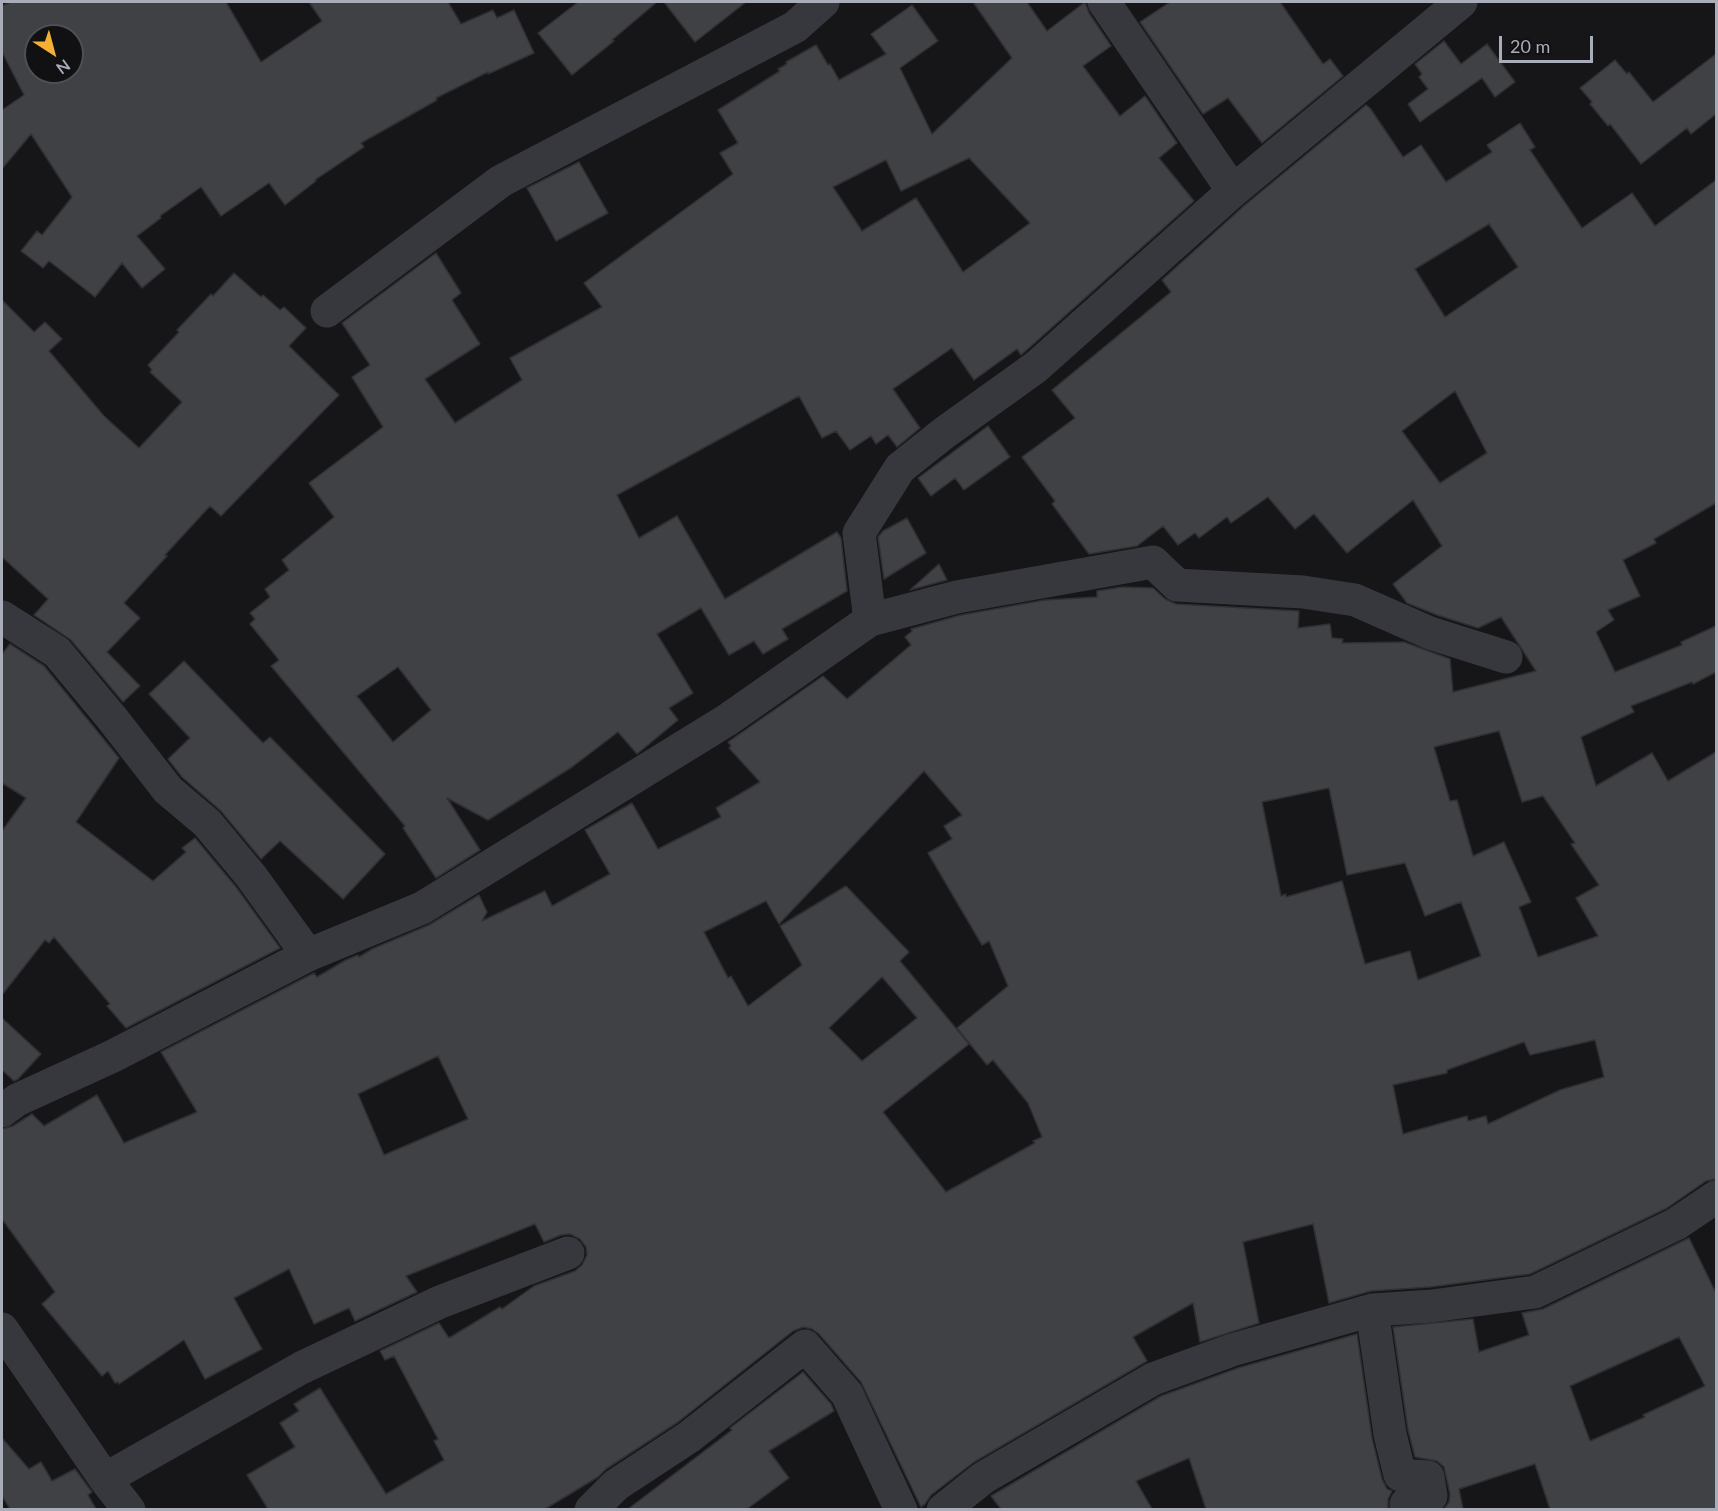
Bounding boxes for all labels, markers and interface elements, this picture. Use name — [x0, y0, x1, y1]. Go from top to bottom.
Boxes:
north arrow — [24, 24, 84, 84]
scale bar — [1502, 24, 1596, 62]
text: 20 m — [1510, 35, 1550, 57]
text: N — [53, 56, 74, 79]

